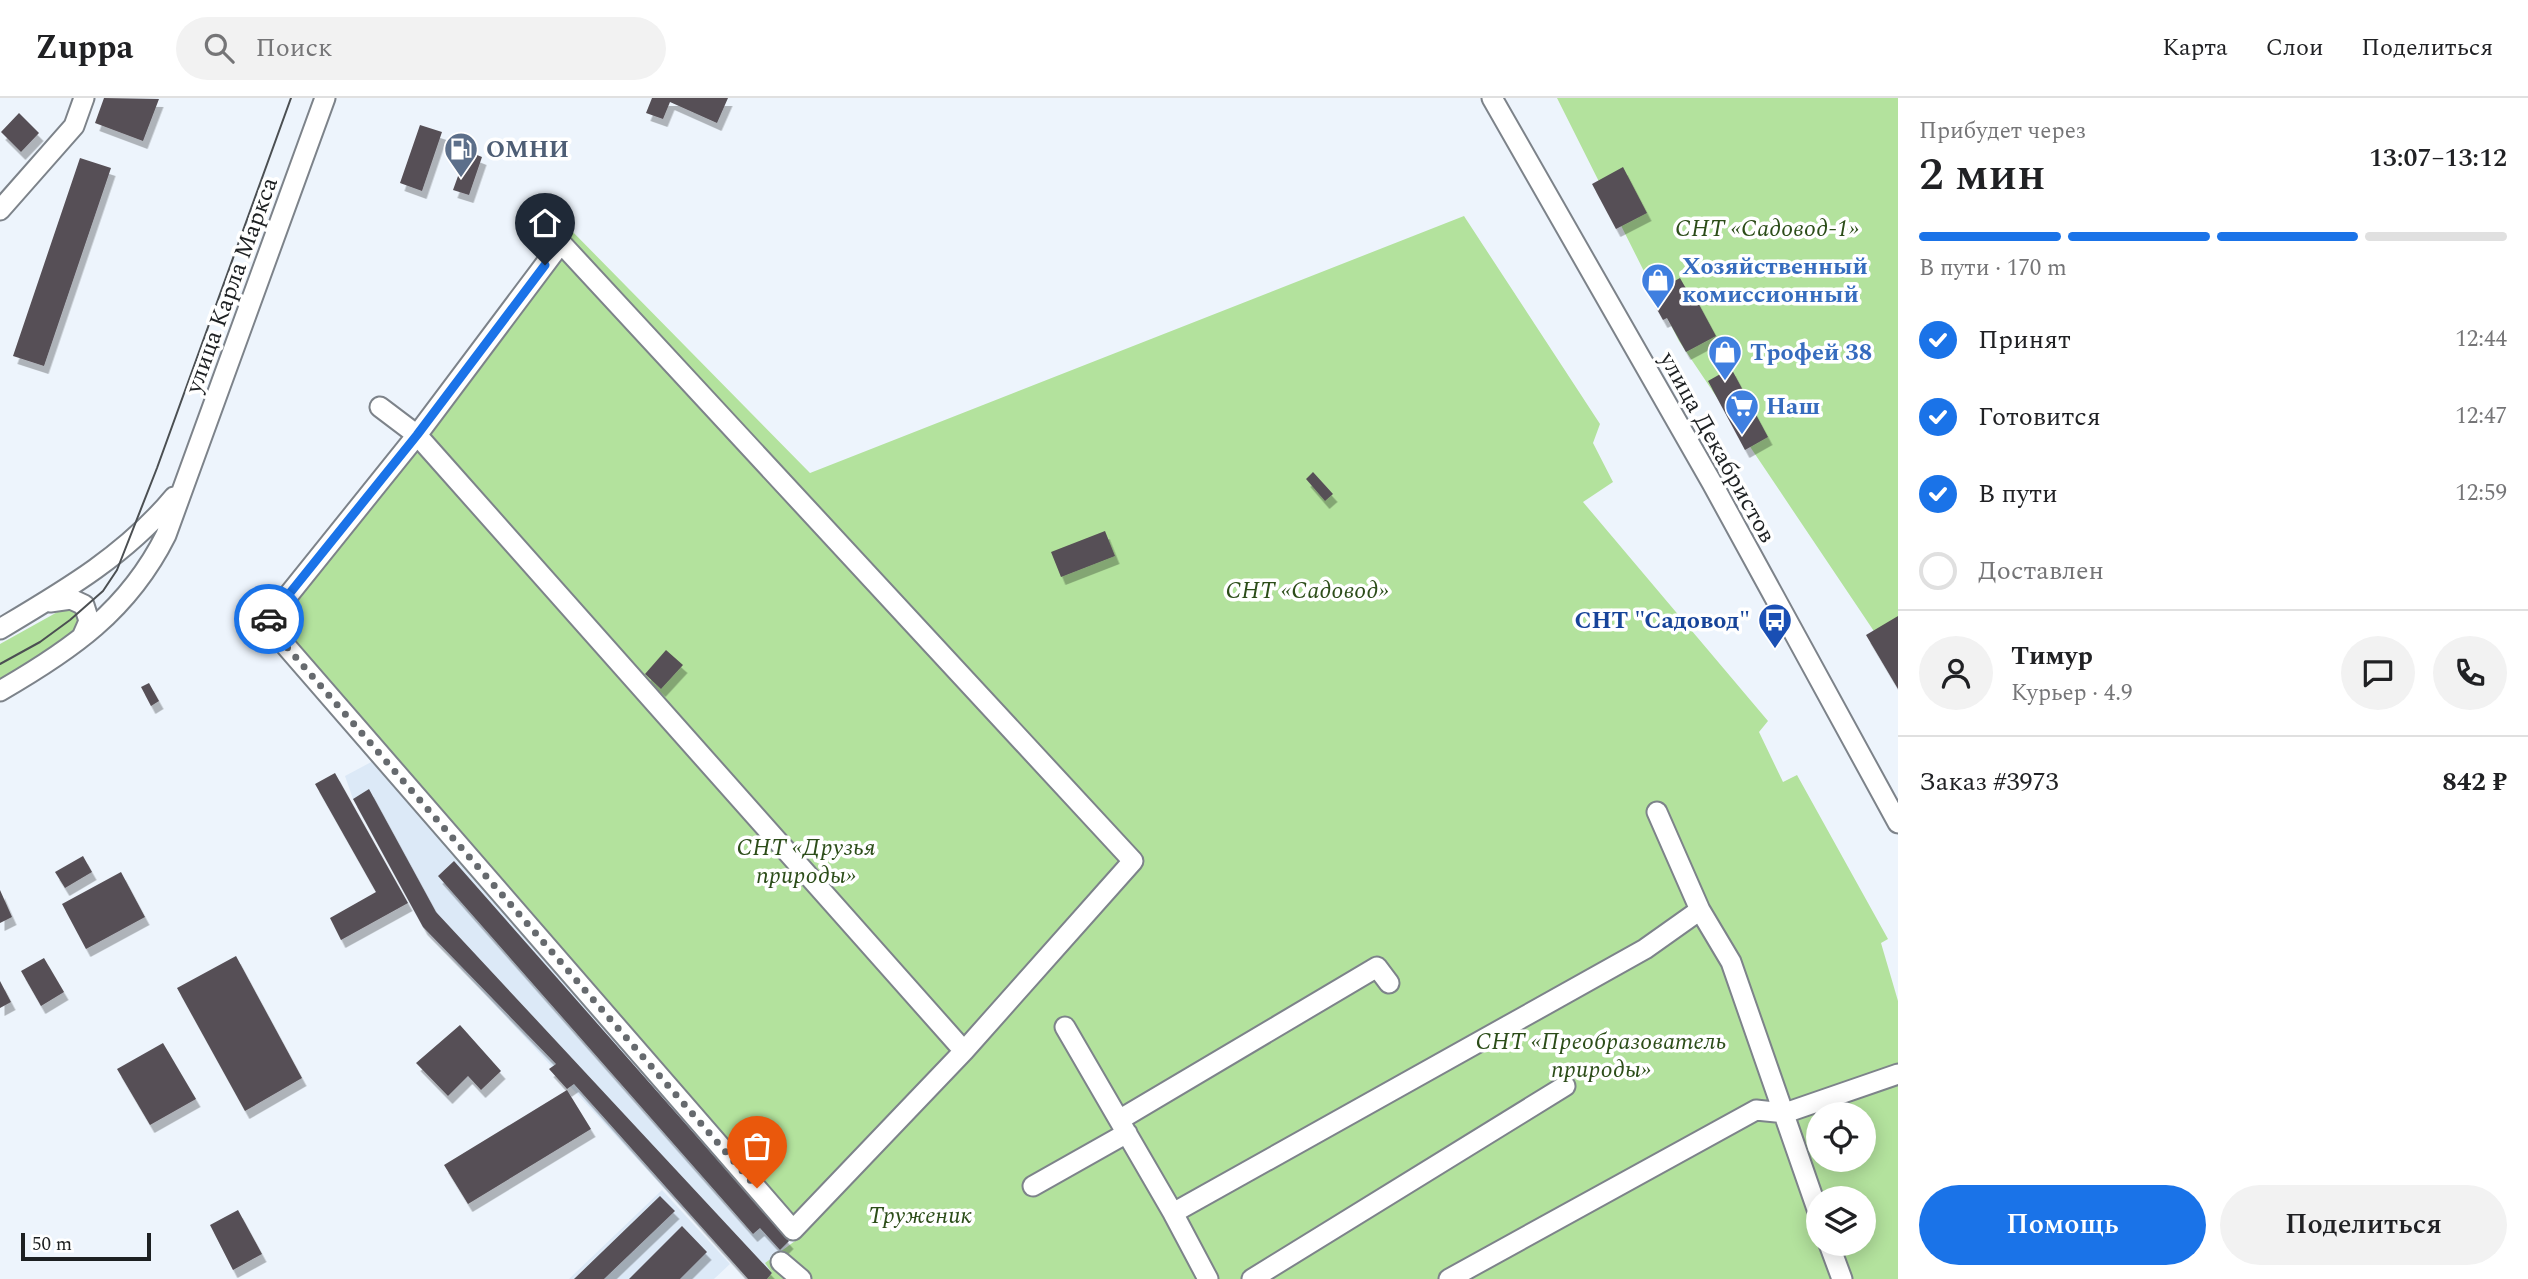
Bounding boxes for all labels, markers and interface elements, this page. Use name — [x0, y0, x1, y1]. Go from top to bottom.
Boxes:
search box — [176, 17, 666, 80]
text: Zuppa — [35, 23, 134, 73]
text: Поиск — [256, 28, 332, 68]
icon: search — [200, 29, 238, 67]
text: Карта — [2162, 30, 2228, 66]
text: Слои — [2266, 30, 2323, 66]
text: Поделиться — [2361, 30, 2493, 66]
text: Прибудет через — [1919, 114, 2086, 149]
fuel station icon: ОМНИ — [442, 130, 480, 179]
place label: ОМНИ — [486, 132, 569, 168]
text: 13:07–13:12 — [2369, 138, 2507, 178]
text: 2 мин — [1919, 140, 2045, 210]
street label: улица Карла Маркса — [176, 172, 288, 400]
pin — [515, 193, 575, 265]
icon: home — [526, 204, 564, 242]
park label: СНТ «Садовод-1» — [1675, 211, 1859, 247]
place label: Хозяйственный комиссионный — [1682, 249, 1868, 313]
text: В пути · 170 m — [1919, 251, 2067, 286]
shop icon: Хозяйственный комиссионный — [1639, 261, 1677, 310]
text: Принят — [1978, 320, 2071, 360]
icon: check — [1919, 321, 1957, 359]
text: 12:44 — [2455, 322, 2507, 357]
shop icon: Трофей 38 — [1706, 333, 1744, 382]
place label: Трофей 38 — [1750, 335, 1872, 371]
street label: улица Декабристов — [1649, 344, 1785, 550]
supermarket icon: Наш — [1723, 387, 1761, 436]
place label: Наш — [1766, 389, 1820, 425]
text: Готовится — [1978, 397, 2101, 437]
icon: check — [1919, 398, 1957, 436]
text: 12:47 — [2455, 399, 2507, 434]
text: В пути — [1978, 474, 2058, 514]
icon: check — [1919, 475, 1957, 513]
text: 12:59 — [2455, 476, 2507, 511]
text: Доставлен — [1978, 551, 2104, 591]
park label: СНТ «Садовод» — [1225, 573, 1389, 609]
courier — [234, 584, 304, 654]
icon: car — [250, 600, 288, 638]
bus stop icon: СНТ "Садовод" — [1756, 601, 1794, 650]
place label: СНТ "Садовод" — [1574, 603, 1750, 639]
button: person — [1919, 636, 1993, 710]
text: Тимур — [2011, 636, 2093, 676]
button: chat — [2341, 636, 2415, 710]
button: phone — [2433, 636, 2507, 710]
text: Курьер · 4.9 — [2011, 676, 2133, 711]
text: Заказ #3973 — [1919, 762, 2058, 802]
text: 842 ₽ — [2442, 762, 2507, 802]
park label: СНТ «Друзья природы» — [737, 830, 876, 894]
park label: СНТ «Преобразователь природы» — [1475, 1024, 1727, 1088]
map controls — [1806, 1102, 1876, 1256]
button: locate — [1806, 1102, 1876, 1172]
pin — [727, 1116, 787, 1188]
icon: bag — [738, 1127, 776, 1165]
button: Помощь — [1919, 1185, 2206, 1265]
button: Поделиться — [2220, 1185, 2507, 1265]
button: layers — [1806, 1186, 1876, 1256]
park label: Труженик — [868, 1198, 972, 1234]
scale bar — [21, 1230, 150, 1262]
text: 50 m — [32, 1230, 72, 1259]

